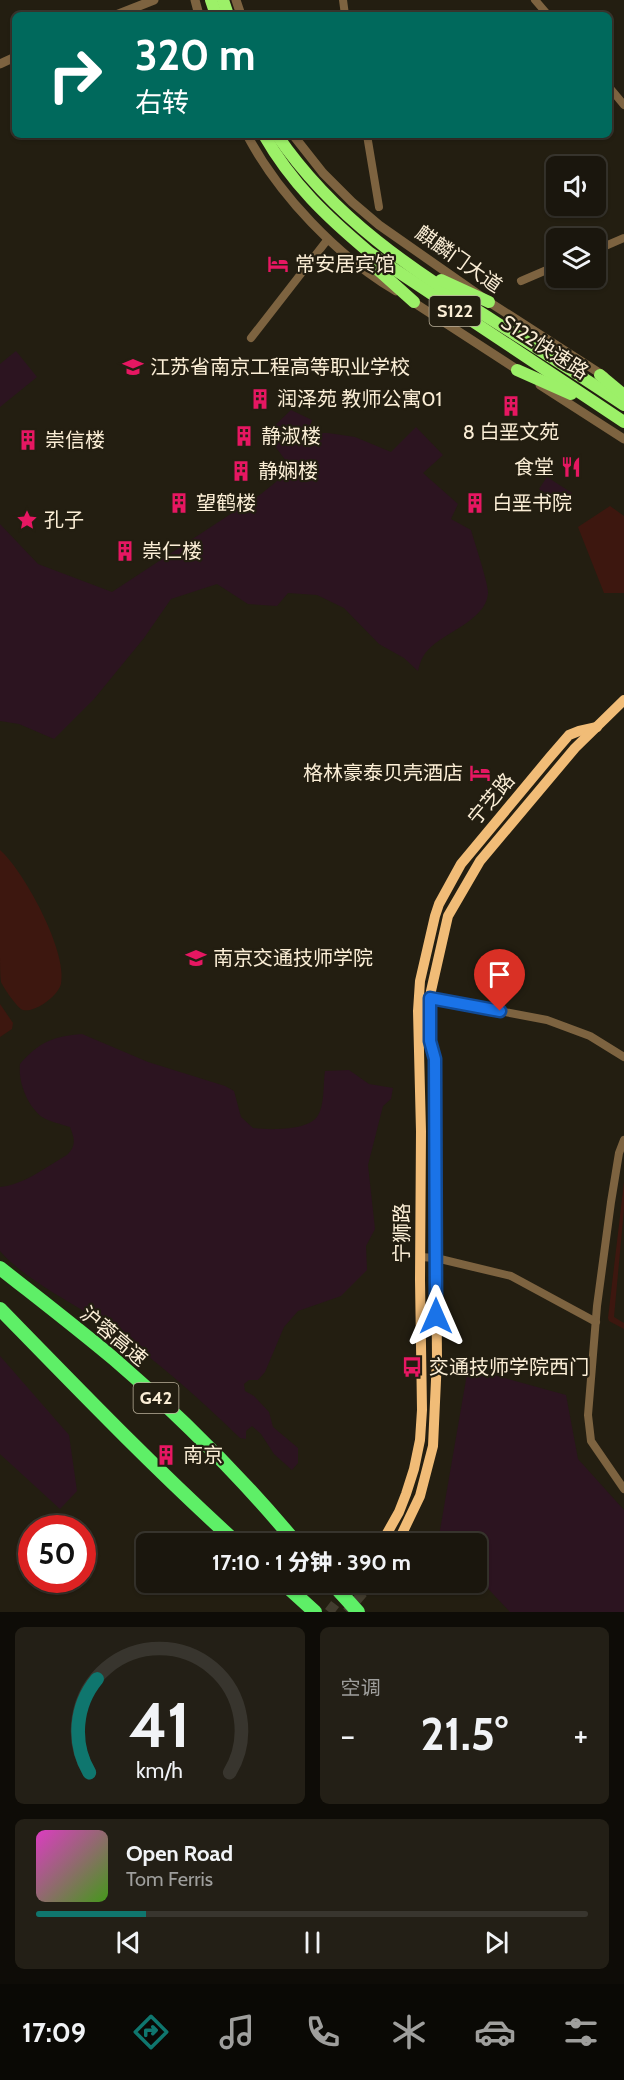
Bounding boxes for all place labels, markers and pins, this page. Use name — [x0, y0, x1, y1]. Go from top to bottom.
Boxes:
hotel icon: 常安居宾馆 — [266, 252, 290, 276]
place label: 常安居宾馆 — [295, 252, 395, 276]
school or university icon: 江苏省南京工程高等职业学校 — [121, 355, 145, 379]
place label: 江苏省南京工程高等职业学校 — [150, 355, 410, 379]
building icon: 润泽苑 教师公寓01 — [248, 387, 272, 411]
place label: 润泽苑 教师公寓01 — [277, 387, 442, 411]
building icon: 8 白垩文苑 — [499, 394, 523, 418]
place label: 8 白垩文苑 — [463, 420, 559, 444]
building icon: 静淑楼 — [232, 424, 256, 448]
place label: 静淑楼 — [261, 424, 321, 448]
building icon: 崇信楼 — [16, 428, 40, 452]
place label: 崇信楼 — [45, 428, 105, 452]
place label: 食堂 — [514, 455, 554, 479]
restaurant icon: 食堂 — [559, 455, 583, 479]
building icon: 静娴楼 — [229, 459, 253, 483]
place label: 静娴楼 — [258, 459, 318, 483]
building icon: 望鹤楼 — [167, 491, 191, 515]
place label: 望鹤楼 — [196, 491, 256, 515]
building icon: 白垩书院 — [463, 491, 487, 515]
place label: 白垩书院 — [492, 491, 572, 515]
place icon: 孔子 — [15, 508, 39, 532]
place label: 孔子 — [44, 508, 84, 532]
building icon: 崇仁楼 — [113, 539, 137, 563]
place label: 崇仁楼 — [142, 539, 202, 563]
place label: 格林豪泰贝壳酒店 — [303, 761, 463, 785]
hotel icon: 格林豪泰贝壳酒店 — [468, 761, 492, 785]
school or university icon: 南京交通技师学院 — [184, 946, 208, 970]
place label: 南京交通技师学院 — [213, 946, 373, 970]
pin — [474, 949, 525, 1011]
bus stop icon: 交通技师学院西门 — [400, 1355, 424, 1379]
place label: 交通技师学院西门 — [429, 1355, 589, 1379]
building icon: 南京 — [154, 1443, 178, 1467]
place label: 南京 — [183, 1443, 223, 1467]

